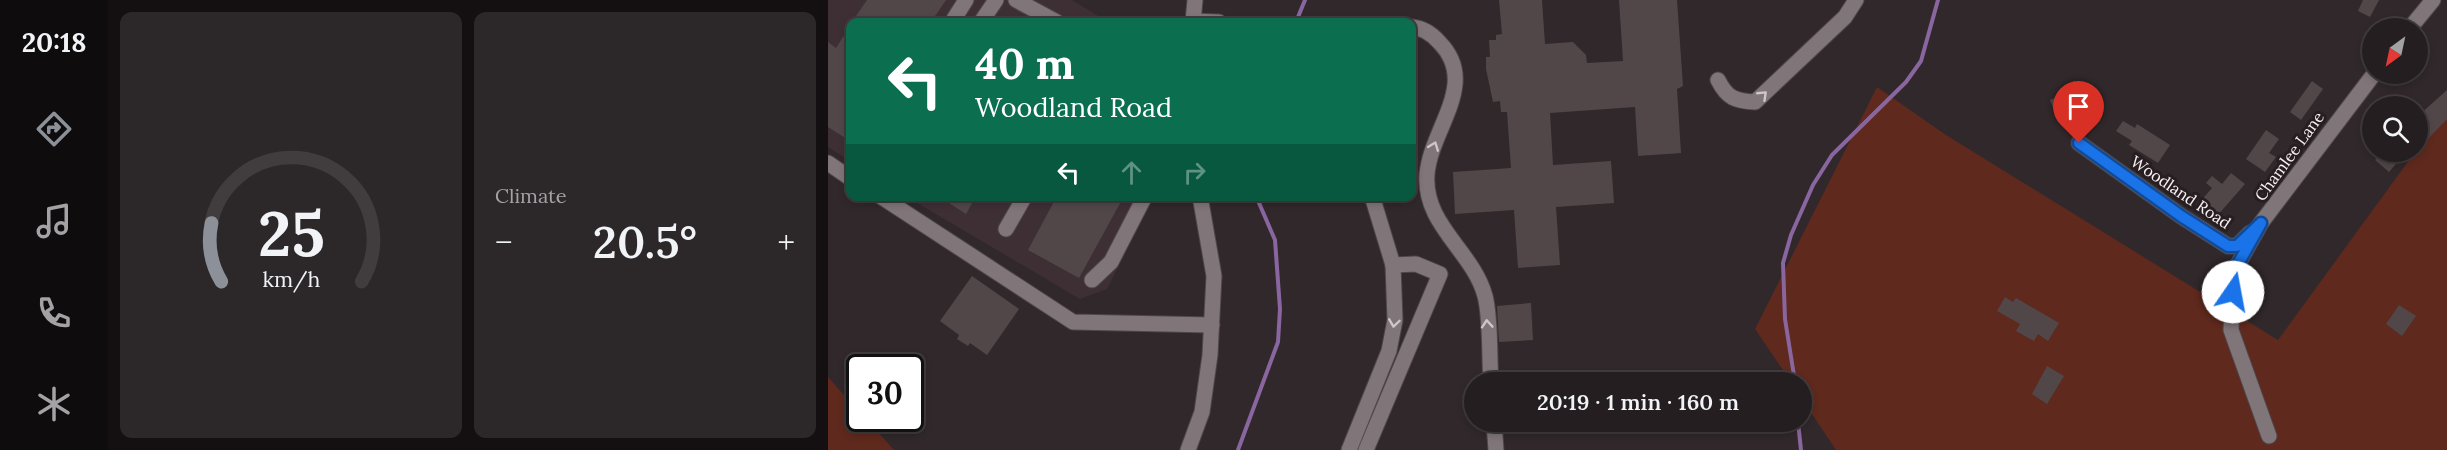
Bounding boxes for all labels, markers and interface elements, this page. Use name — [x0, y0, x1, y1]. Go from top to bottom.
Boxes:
north arrow — [2362, 18, 2428, 84]
map controls — [2362, 18, 2428, 162]
text: 20:18 — [22, 25, 86, 59]
text: 40 m — [975, 37, 1074, 91]
icon: left — [876, 42, 954, 120]
pin — [2053, 81, 2104, 143]
text: Woodland Road — [975, 90, 1172, 124]
icon: arrive — [2062, 90, 2095, 123]
one-way arrow — [1756, 91, 1766, 102]
button: search — [2362, 96, 2428, 162]
street label: Chamlee Lane — [2250, 107, 2328, 205]
icon: directions — [33, 108, 75, 150]
one-way arrow — [1427, 141, 1439, 152]
street label: Woodland Road — [2127, 151, 2235, 233]
icon: left — [1052, 156, 1085, 189]
icon: ahead — [1115, 156, 1148, 189]
icon: right — [1178, 156, 1211, 189]
text: Climate — [495, 183, 567, 208]
text: 25 — [258, 193, 324, 273]
icon: music — [33, 200, 75, 242]
text: 20.5° — [593, 213, 697, 270]
text: − — [495, 221, 513, 263]
text: + — [778, 221, 795, 263]
position arrow — [2201, 260, 2265, 324]
text: km/h — [262, 265, 320, 293]
icon: phone — [33, 292, 75, 334]
one-way arrow — [1389, 318, 1401, 327]
one-way arrow — [1481, 320, 1494, 329]
speed limit sign: 30 — [846, 354, 924, 432]
icon: climate — [33, 383, 75, 425]
text: 20:19 · 1 min · 160 m — [1537, 388, 1739, 416]

